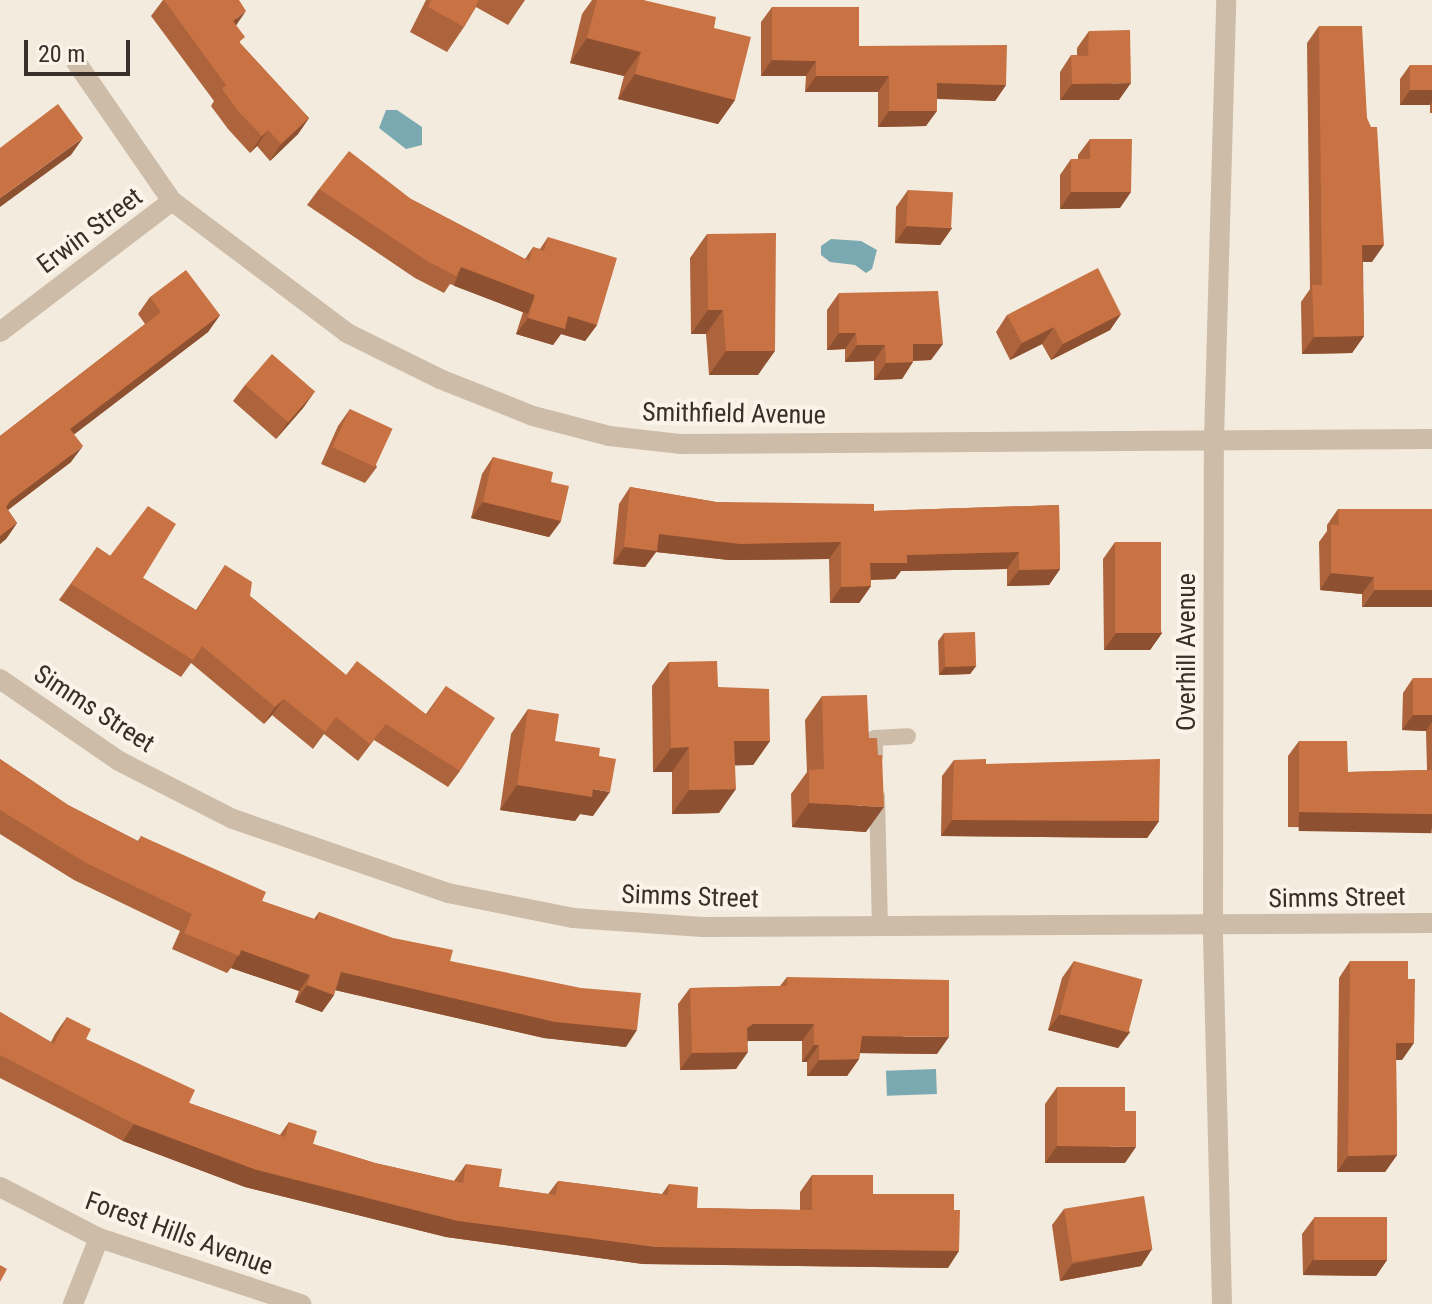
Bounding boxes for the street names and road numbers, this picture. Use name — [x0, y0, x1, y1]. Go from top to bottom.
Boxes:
street label: Erwin Street — [31, 181, 149, 281]
street label: Smithfield Avenue — [642, 397, 826, 431]
street label: Overhill Avenue — [1171, 573, 1203, 731]
street label: Simms Street — [28, 659, 160, 759]
street label: Simms Street — [621, 879, 759, 915]
street label: Simms Street — [1268, 881, 1406, 915]
street label: Forest Hills Avenue — [81, 1186, 277, 1282]

